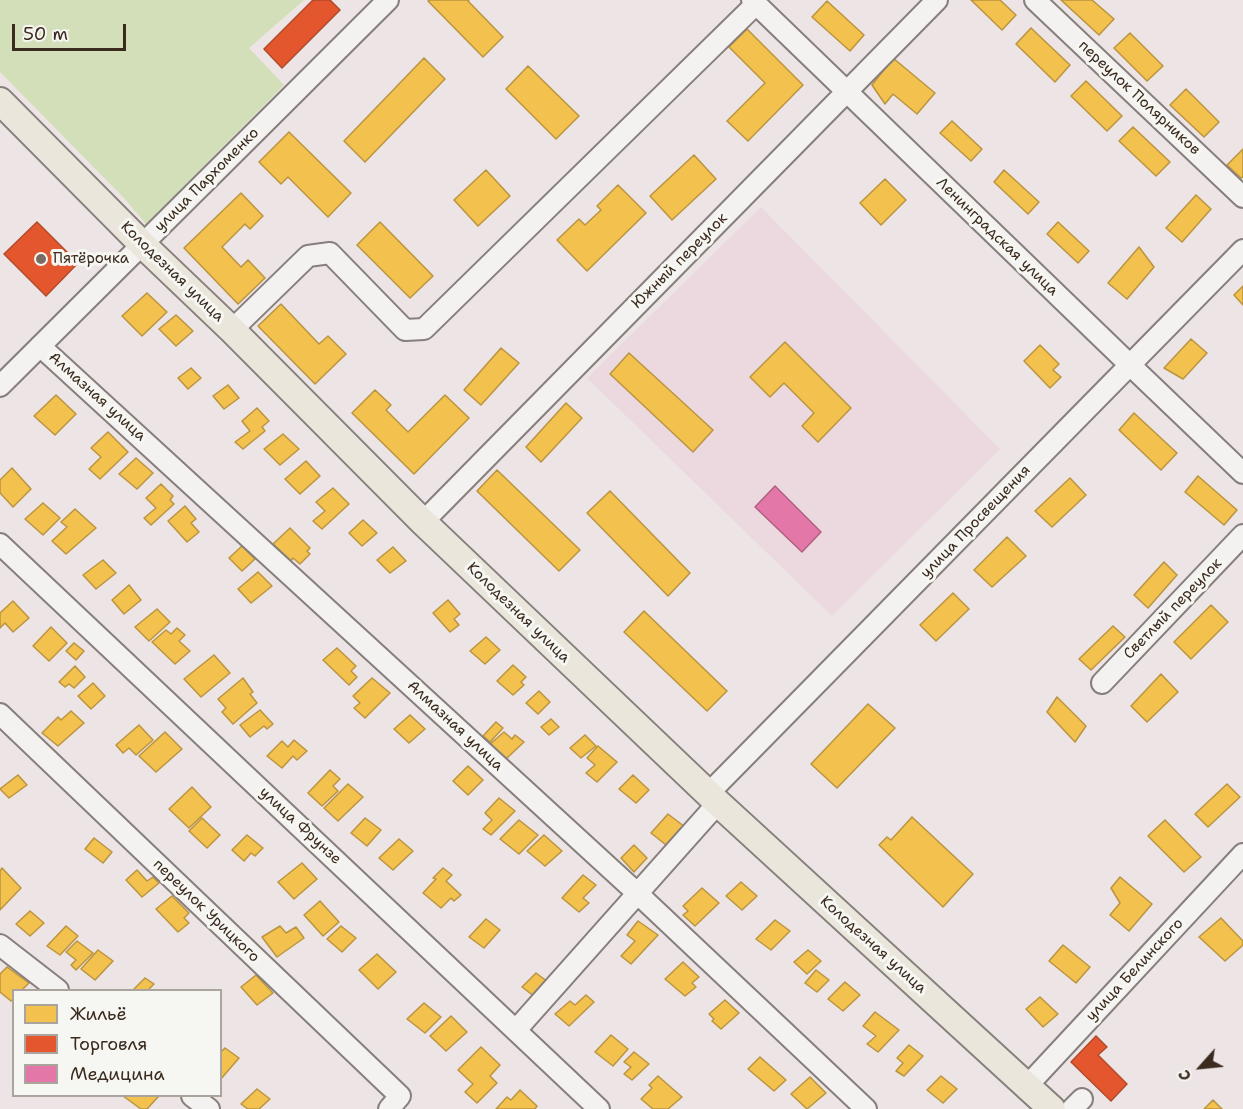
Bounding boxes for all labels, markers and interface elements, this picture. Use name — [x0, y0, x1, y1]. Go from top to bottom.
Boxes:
scale bar — [15, 12, 129, 50]
text: 50 m — [23, 22, 68, 46]
street label: переулок Полярников — [1074, 37, 1204, 159]
street label: улица Пархоменко — [151, 124, 263, 236]
street label: Ленинградская улица — [932, 174, 1062, 300]
street label: Южный переулок — [628, 209, 732, 313]
street label: Колодезная улица — [117, 218, 227, 326]
place label: Пятёрочка — [53, 250, 129, 268]
marker: Пятёрочка — [34, 252, 48, 266]
street label: Алмазная улица — [45, 349, 149, 445]
street label: улица Просвещения — [917, 462, 1035, 582]
street label: Светлый переулок — [1120, 555, 1226, 663]
street label: Колодезная улица — [463, 559, 573, 667]
street label: Алмазная улица — [403, 677, 507, 775]
street label: улица Фрунзе — [255, 783, 345, 869]
street label: переулок Урицкого — [149, 856, 263, 966]
street label: Колодезная улица — [816, 893, 930, 997]
street label: улица Белинского — [1083, 915, 1187, 1025]
legend — [12, 989, 222, 1097]
text: Жильё — [70, 1002, 127, 1026]
text: Торговля — [70, 1032, 148, 1056]
north arrow — [1171, 1037, 1231, 1097]
text: Медицина — [70, 1062, 165, 1086]
text: С — [1173, 1066, 1196, 1085]

